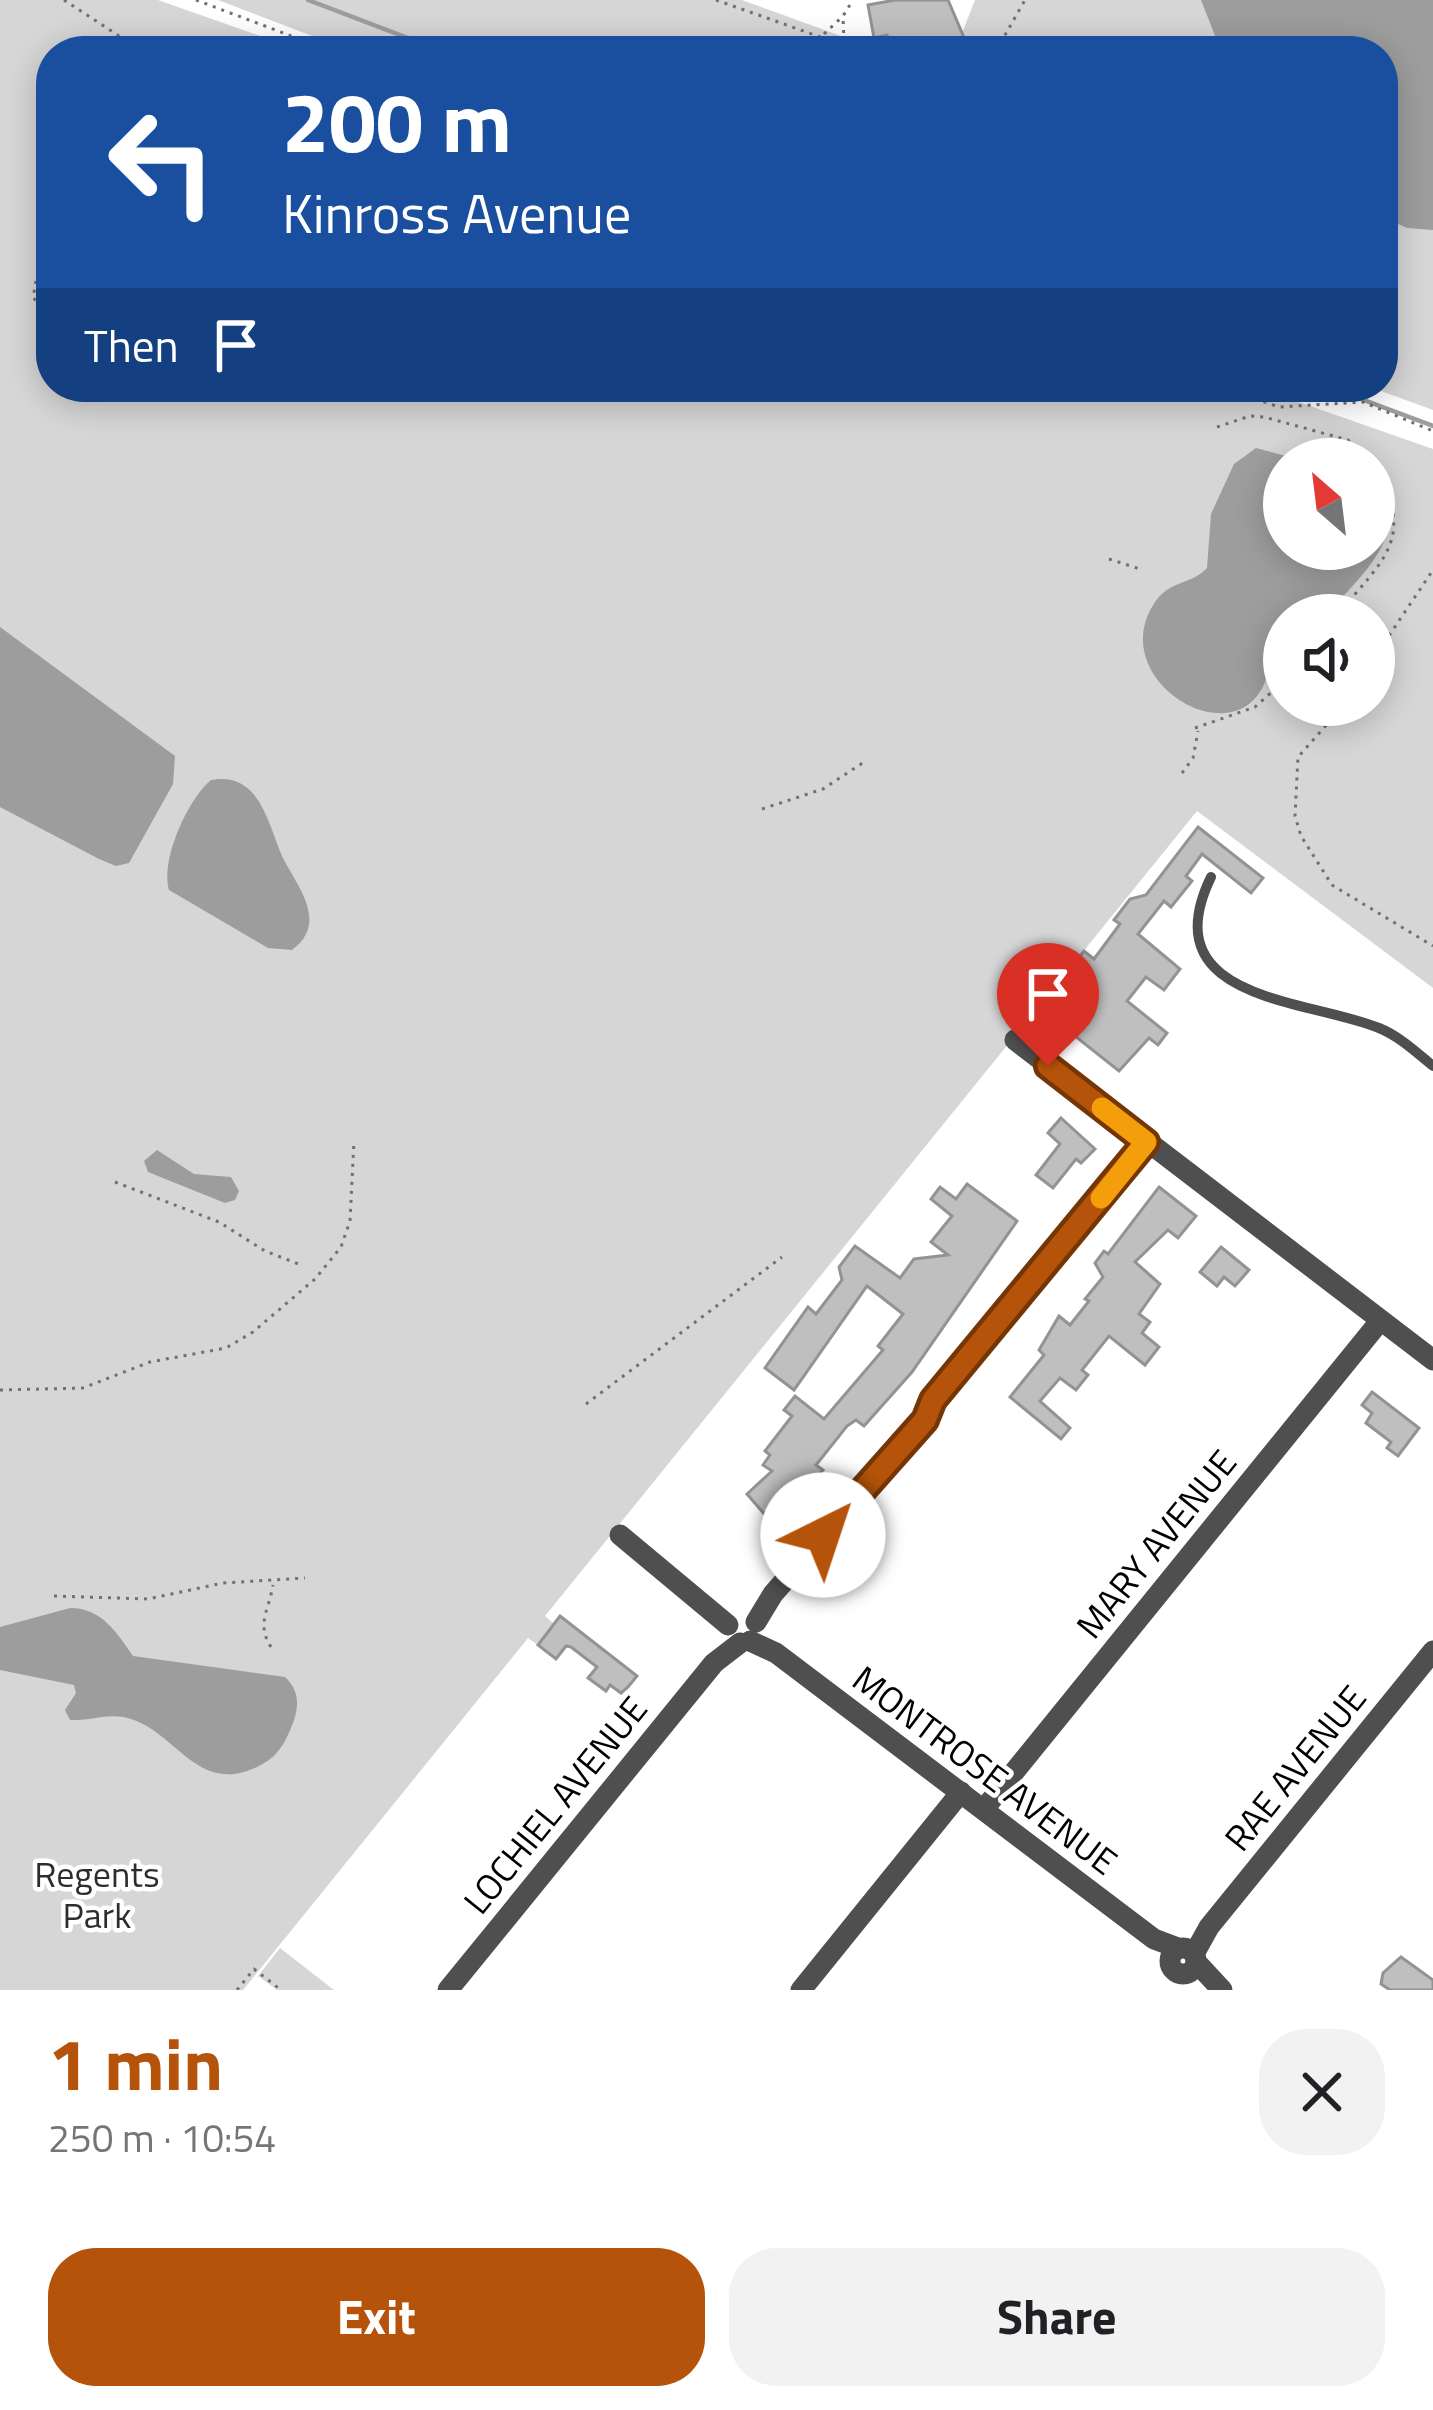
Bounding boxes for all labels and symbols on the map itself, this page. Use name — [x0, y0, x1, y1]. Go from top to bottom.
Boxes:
north arrow — [1263, 438, 1395, 570]
pin — [997, 943, 1099, 1066]
street label: MARY AVENUE — [1062, 1437, 1249, 1650]
position arrow — [760, 1472, 886, 1598]
street label: MONTROSE AVENUE — [841, 1652, 1129, 1888]
street label: RAE AVENUE — [1210, 1673, 1379, 1863]
street label: LOCHIEL AVENUE — [449, 1684, 660, 1926]
park label: Regents Park — [34, 1846, 160, 1942]

